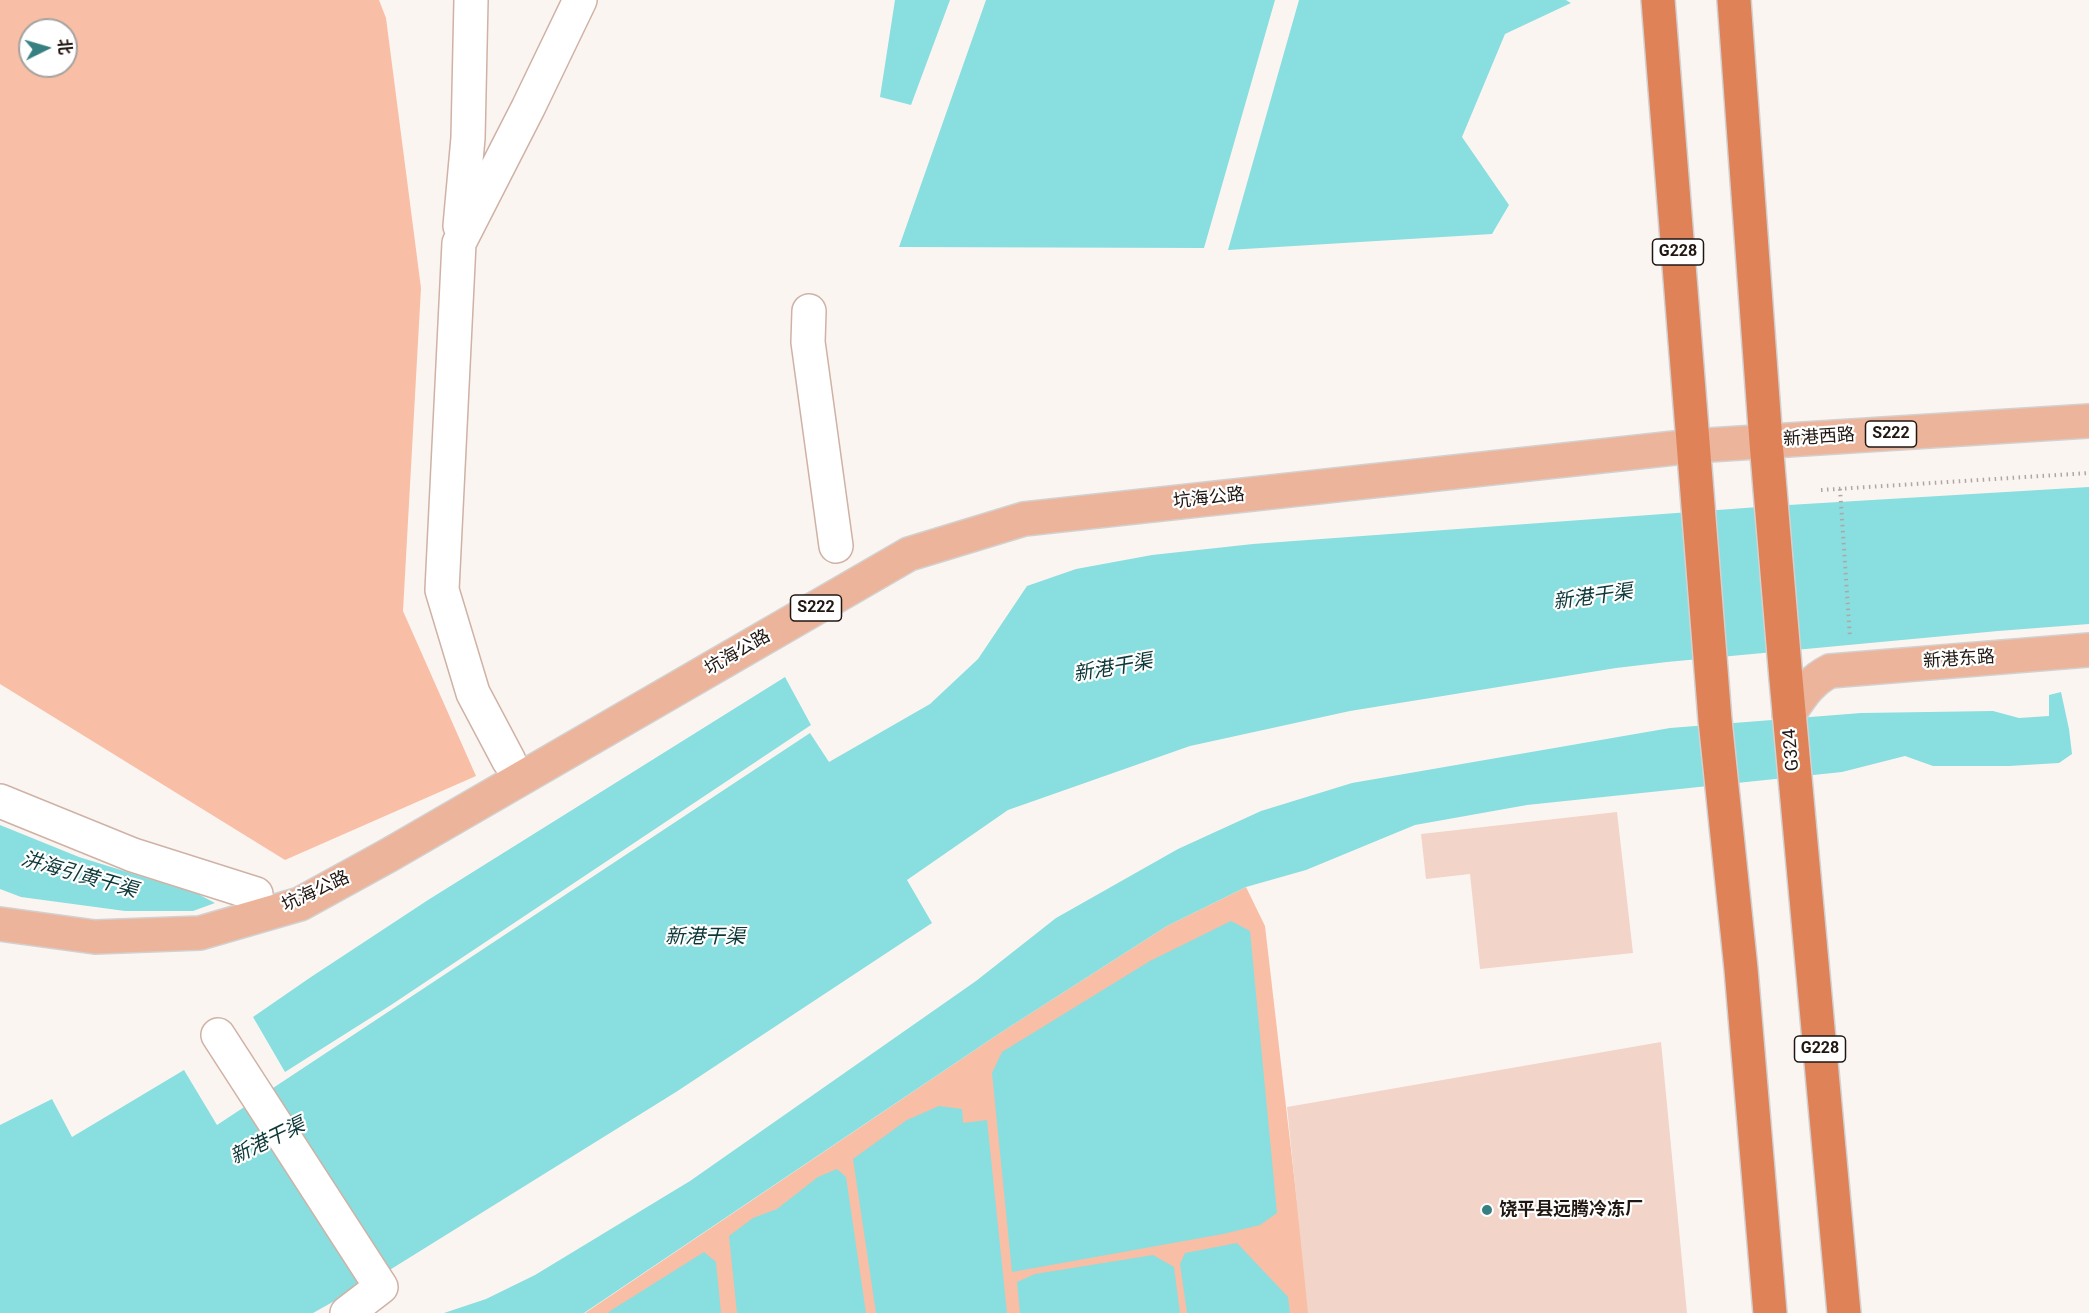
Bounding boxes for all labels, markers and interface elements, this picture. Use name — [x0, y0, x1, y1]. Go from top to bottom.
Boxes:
north arrow — [18, 18, 78, 78]
text: 北 — [54, 38, 75, 55]
road number: G228 — [1652, 239, 1704, 265]
road number: S222 — [1866, 421, 1916, 447]
street label: 新港西路 — [1782, 425, 1856, 451]
street label: 坑海公路 — [1172, 484, 1246, 514]
water label: 新港干渠 — [1552, 581, 1634, 615]
road number: S222 — [790, 595, 842, 621]
street label: 坑海公路 — [701, 626, 775, 680]
street label: 新港东路 — [1922, 647, 1996, 673]
water label: 新港干渠 — [1072, 650, 1154, 688]
street label: G324 — [1779, 728, 1805, 772]
water label: 汫海引黄干渠 — [18, 848, 140, 904]
street label: 坑海公路 — [279, 867, 353, 917]
water label: 新港干渠 — [665, 926, 745, 950]
road number: G228 — [1794, 1036, 1846, 1062]
water label: 新港干渠 — [227, 1114, 309, 1170]
place label: 饶平县远腾冷冻厂 — [1499, 1199, 1643, 1221]
marker: 饶平县远腾冷冻厂 — [1480, 1203, 1494, 1217]

